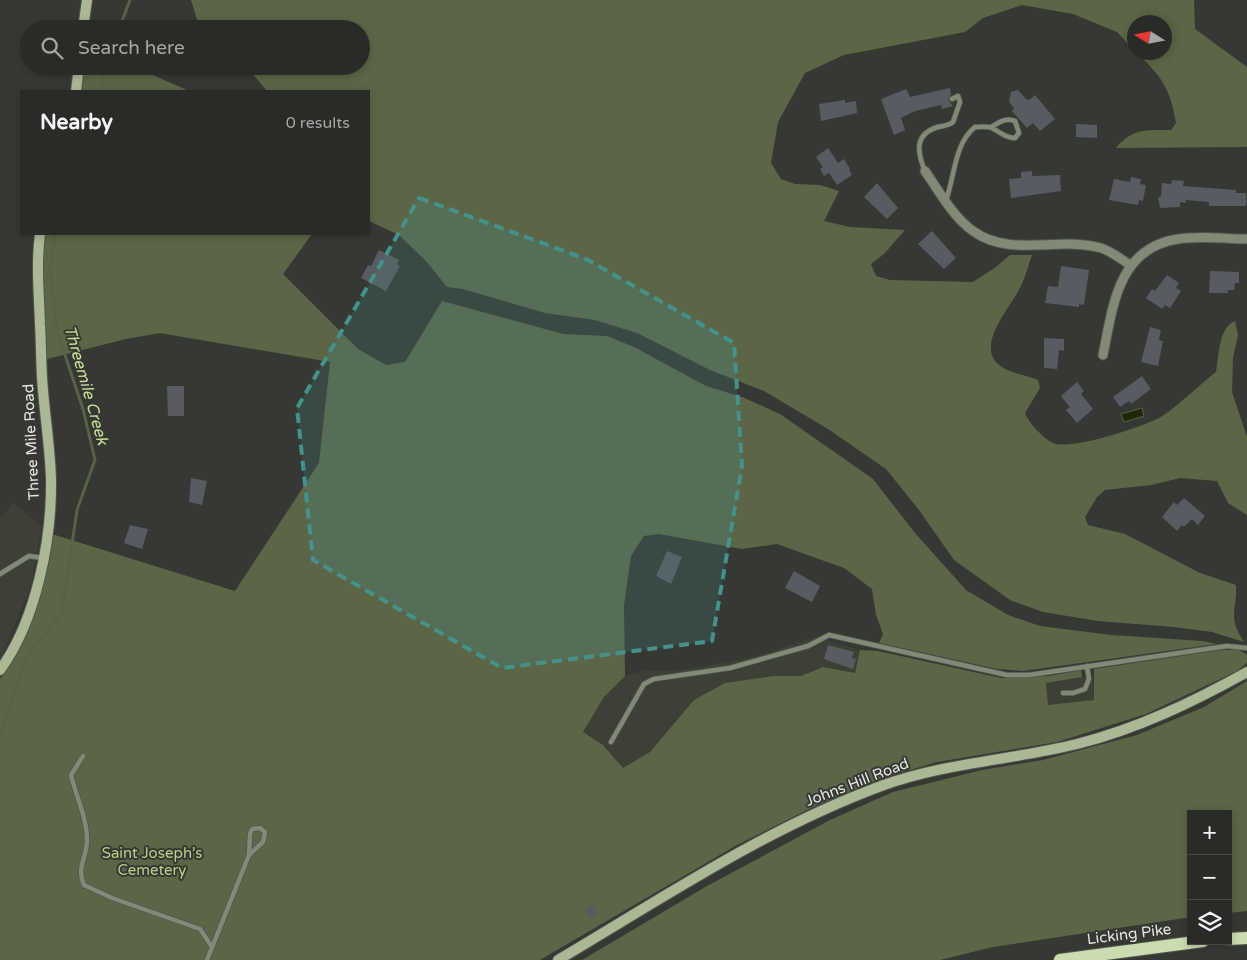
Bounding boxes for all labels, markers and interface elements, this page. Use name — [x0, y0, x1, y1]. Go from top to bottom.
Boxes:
north arrow — [1127, 15, 1172, 60]
search box — [20, 20, 370, 75]
icon: search — [38, 34, 66, 62]
text: Search here — [78, 37, 185, 59]
text: Nearby — [40, 110, 113, 135]
text: 0 results — [286, 113, 350, 133]
water label: Threemile Creek — [59, 323, 113, 448]
street label: Three Mile Road — [19, 383, 43, 501]
street label: Johns Hill Road — [803, 754, 911, 810]
map controls — [1187, 810, 1232, 945]
button: + — [1187, 810, 1232, 855]
park label: Saint Joseph’s Cemetery — [102, 844, 202, 879]
button: − — [1187, 855, 1232, 900]
button: layers — [1187, 900, 1232, 945]
street label: Licking Pike — [1086, 920, 1172, 948]

